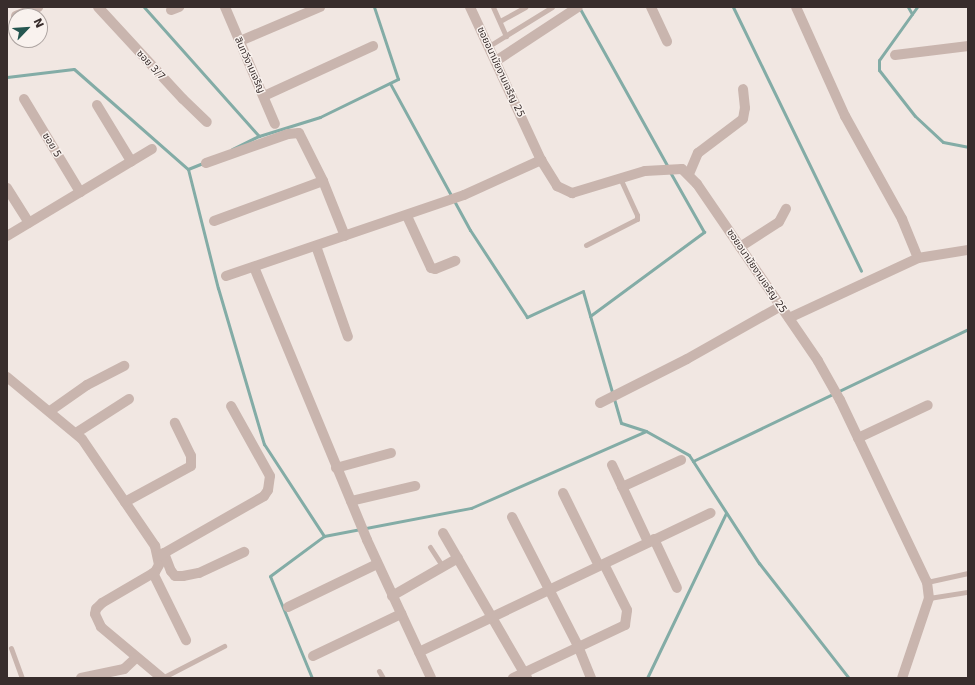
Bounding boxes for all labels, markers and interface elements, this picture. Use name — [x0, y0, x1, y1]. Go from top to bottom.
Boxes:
north arrow — [8, 8, 48, 48]
text: N — [31, 16, 46, 30]
street label: ซอยอนามัยงามเจริญ 25 — [475, 25, 527, 119]
street label: สินทวีงามเจริญ — [232, 35, 268, 95]
street label: ซอย 3/7 — [134, 48, 168, 82]
street label: ซอย 5 — [40, 130, 64, 160]
street label: ซอยอนามัยงามเจริญ 25 — [724, 227, 790, 315]

